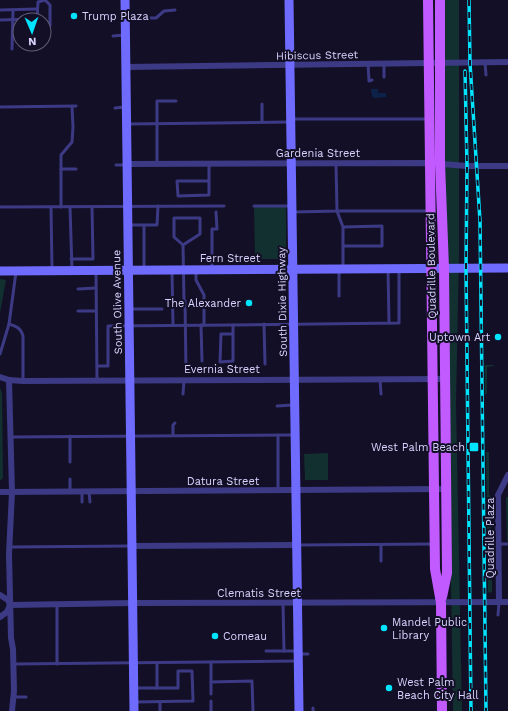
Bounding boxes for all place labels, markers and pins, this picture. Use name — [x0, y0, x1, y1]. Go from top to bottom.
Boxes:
place label: Trump Plaza — [82, 10, 149, 23]
marker: Trump Plaza — [69, 11, 79, 21]
place label: The Alexander — [165, 297, 242, 310]
marker: The Alexander — [244, 298, 254, 308]
place label: Uptown Art — [429, 331, 490, 344]
marker: Uptown Art — [493, 332, 503, 342]
place label: West Palm Beach — [371, 441, 465, 454]
marker: West Palm Beach — [468, 441, 480, 453]
place label: Mandel Public Library — [392, 616, 467, 642]
marker: Mandel Public Library — [379, 623, 389, 633]
place label: Comeau — [223, 630, 267, 643]
marker: Comeau — [210, 631, 220, 641]
place label: West Palm Beach City Hall — [397, 676, 479, 702]
marker: West Palm Beach City Hall — [384, 683, 394, 693]

